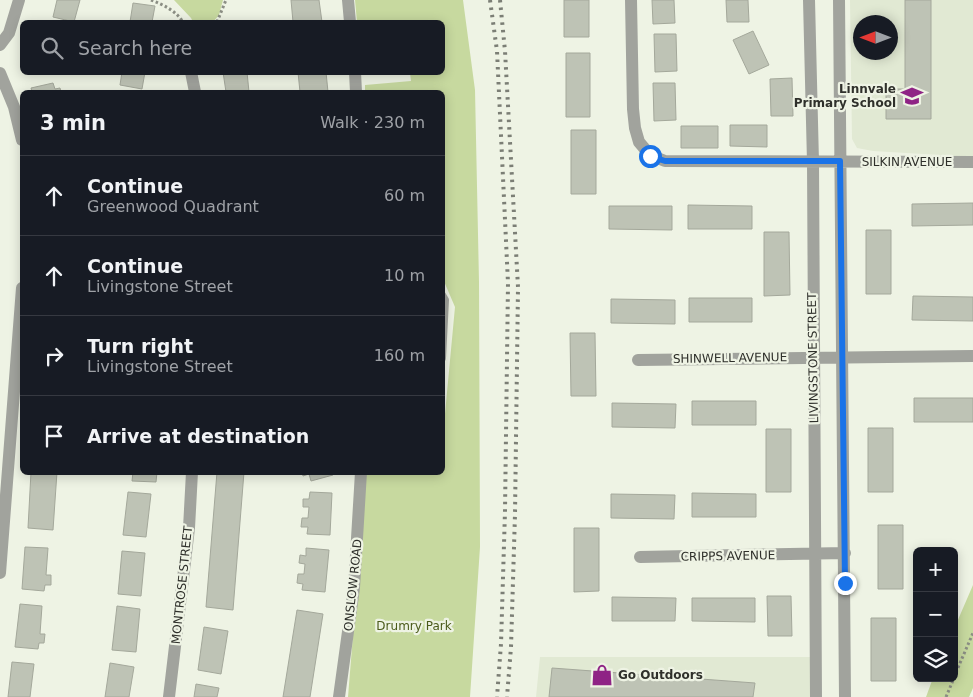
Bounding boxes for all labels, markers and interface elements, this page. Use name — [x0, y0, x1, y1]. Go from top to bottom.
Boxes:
north arrow — [853, 15, 898, 60]
search box — [20, 20, 445, 75]
icon: search — [38, 34, 66, 62]
text: Search here — [78, 37, 192, 59]
place label: Linnvale Primary School — [794, 82, 896, 110]
school or university icon: Linnvale Primary School — [899, 83, 925, 109]
text: 3 min — [40, 111, 106, 135]
text: Walk · 230 m — [320, 113, 425, 132]
route start — [639, 145, 662, 168]
street label: SILKIN AVENUE — [862, 155, 952, 169]
text: Continue — [87, 175, 183, 197]
icon: ahead — [40, 182, 68, 210]
text: 60 m — [384, 186, 425, 205]
text: Greenwood Quadrant — [87, 197, 259, 216]
text: Continue — [87, 255, 183, 277]
icon: ahead — [40, 262, 68, 290]
text: 10 m — [384, 266, 425, 285]
text: Livingstone Street — [87, 277, 233, 296]
street label: LIVINGSTONE STREET — [805, 292, 821, 424]
text: Turn right — [87, 335, 193, 357]
icon: right — [40, 342, 68, 370]
text: 160 m — [374, 346, 425, 365]
street label: SHINWELL AVENUE — [673, 350, 787, 366]
text: Livingstone Street — [87, 357, 233, 376]
icon: arrive — [40, 422, 68, 450]
text: Arrive at destination — [87, 425, 309, 447]
street label: MONTROSE STREET — [169, 525, 195, 645]
street label: ONSLOW ROAD — [341, 538, 365, 632]
map controls — [913, 547, 958, 682]
button: + — [913, 547, 958, 592]
street label: CRIPPS AVENUE — [681, 548, 775, 564]
route end — [834, 572, 857, 595]
button: − — [913, 592, 958, 637]
park label: Drumry Park — [376, 619, 452, 633]
button: layers — [913, 637, 958, 682]
shop icon: Go Outdoors — [589, 662, 615, 688]
place label: Go Outdoors — [618, 668, 703, 682]

